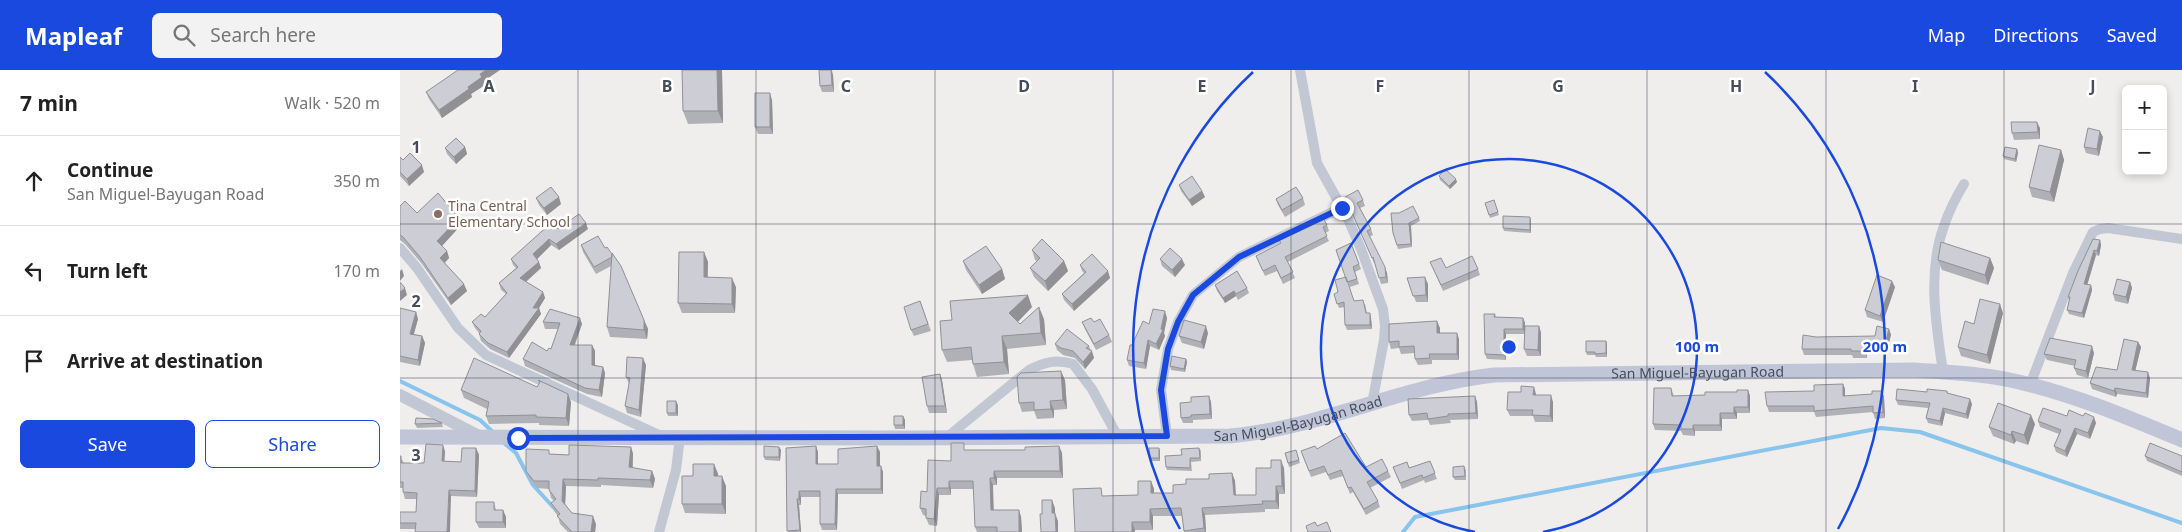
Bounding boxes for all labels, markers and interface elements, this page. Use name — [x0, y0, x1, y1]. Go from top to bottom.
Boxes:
search box — [152, 13, 502, 58]
text: Mapleaf — [25, 19, 122, 52]
icon: search — [170, 21, 198, 49]
text: Search here — [210, 22, 316, 48]
text: Map — [1928, 23, 1965, 47]
text: Directions — [1993, 23, 2079, 47]
text: Saved — [2107, 23, 2157, 47]
text: A — [483, 75, 495, 97]
text: B — [662, 75, 672, 97]
text: C — [841, 75, 851, 97]
text: D — [1018, 75, 1030, 97]
text: E — [1198, 75, 1207, 97]
text: F — [1376, 75, 1384, 97]
text: G — [1552, 75, 1564, 97]
text: H — [1730, 75, 1742, 97]
text: I — [1912, 75, 1918, 97]
text: J — [2088, 75, 2096, 97]
map controls — [2122, 85, 2167, 175]
button: + — [2122, 85, 2167, 130]
text: 7 min — [20, 89, 78, 117]
text: Walk · 520 m — [285, 92, 380, 114]
button: − — [2122, 130, 2167, 175]
text: 1 — [411, 136, 421, 158]
text: Continue — [67, 157, 153, 183]
icon: ahead — [20, 167, 48, 195]
text: 350 m — [333, 170, 380, 192]
text: San Miguel-Bayugan Road — [67, 183, 264, 205]
place label: Tina Central Elementary School — [448, 196, 570, 231]
route end — [1331, 197, 1354, 220]
marker: Tina Central Elementary School — [432, 208, 444, 220]
icon: left — [20, 257, 48, 285]
text: Turn left — [67, 258, 148, 284]
text: 170 m — [333, 260, 380, 282]
text: 2 — [411, 290, 421, 312]
text: 100 m — [1675, 336, 1719, 356]
text: 200 m — [1863, 336, 1907, 356]
centre of rings — [1500, 338, 1518, 356]
icon: arrive — [20, 347, 48, 375]
text: Arrive at destination — [67, 348, 263, 374]
street label: San Miguel-Bayugan Road — [1611, 362, 1784, 383]
street label: San Miguel-Bayugan Road — [1214, 391, 1385, 445]
button: Save — [20, 420, 195, 468]
button: Share — [205, 420, 380, 468]
route start — [507, 427, 530, 450]
text: 3 — [411, 444, 421, 466]

